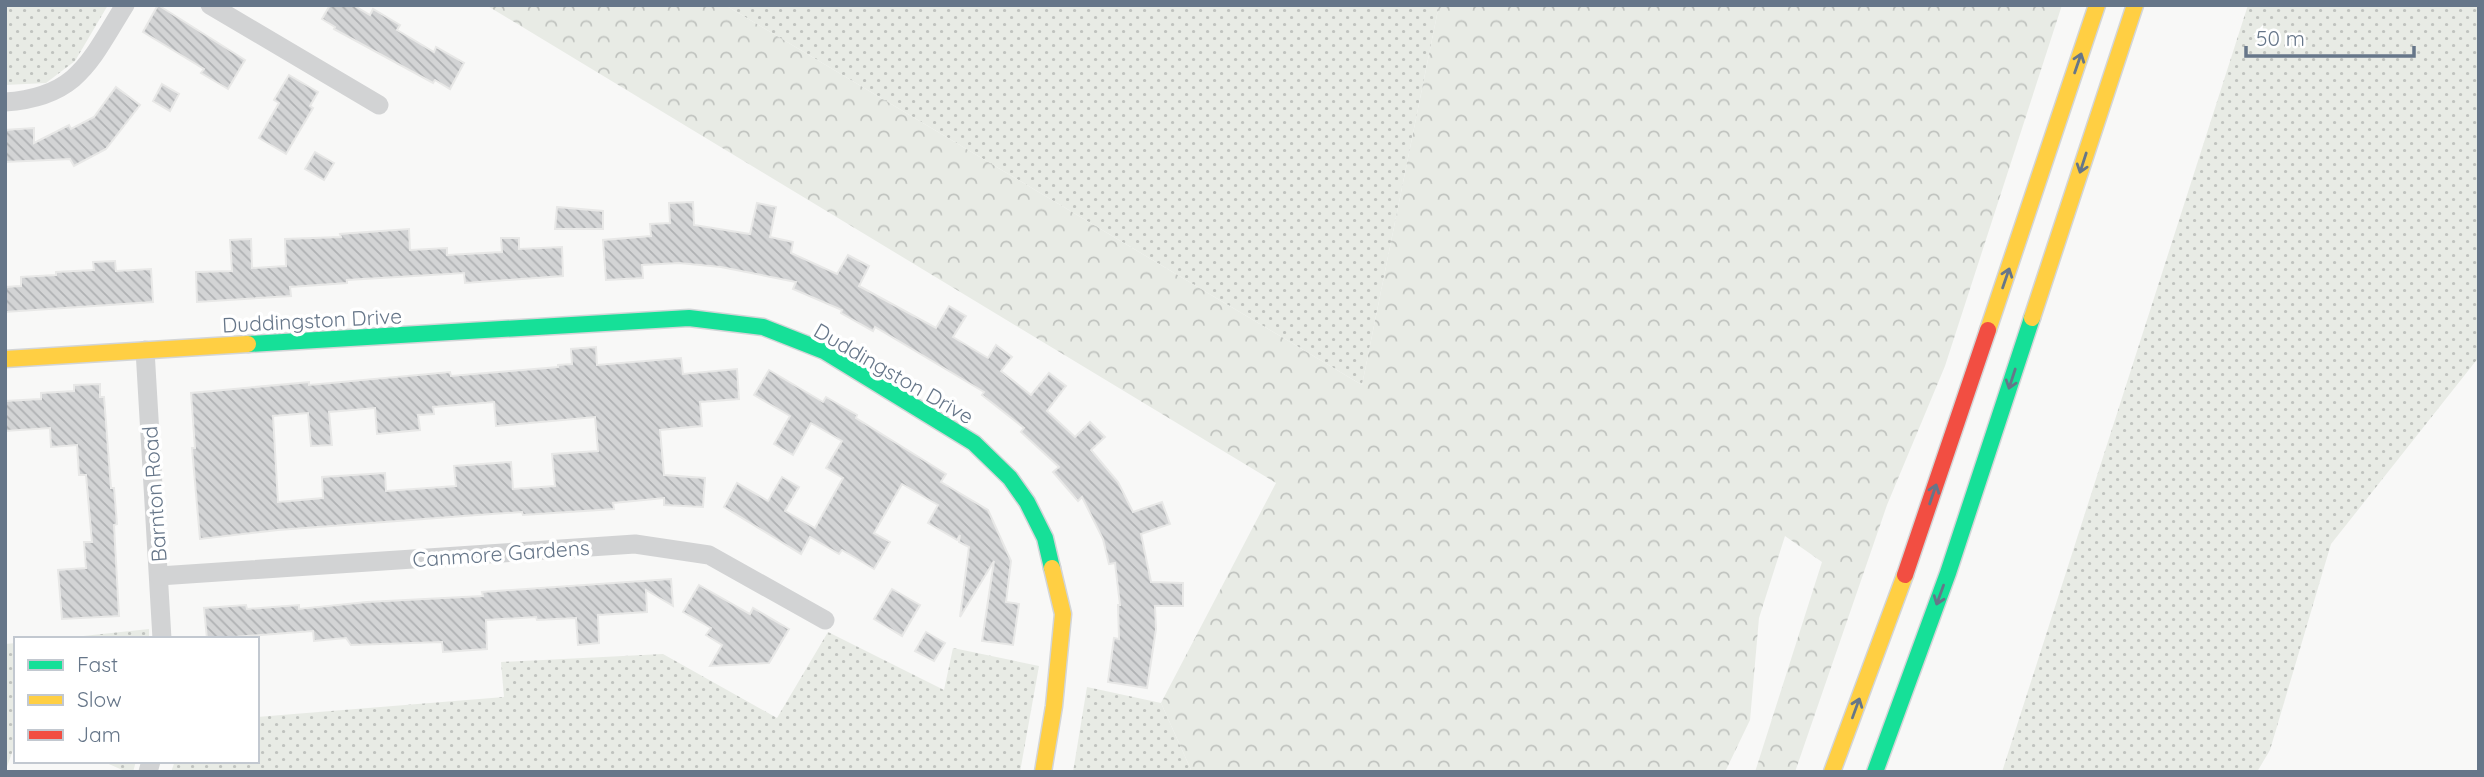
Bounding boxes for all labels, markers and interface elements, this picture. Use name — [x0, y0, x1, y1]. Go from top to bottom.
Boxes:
scale bar — [2246, 14, 2414, 58]
text: 50 m — [2256, 25, 2305, 51]
one-way arrow — [2073, 52, 2085, 74]
one-way arrow — [2076, 152, 2088, 174]
one-way arrow — [2001, 268, 2013, 290]
street label: Duddingston Drive — [221, 302, 403, 338]
street label: Duddingston Drive — [810, 317, 978, 429]
one-way arrow — [2005, 368, 2017, 390]
street label: Barnton Road — [136, 425, 172, 563]
one-way arrow — [1927, 483, 1940, 505]
street label: Canmore Gardens — [412, 534, 590, 572]
one-way arrow — [1933, 584, 1945, 605]
legend — [14, 637, 259, 763]
text: Fast — [77, 651, 118, 677]
text: Slow — [77, 686, 122, 712]
one-way arrow — [1851, 697, 1863, 719]
text: Jam — [77, 721, 121, 747]

